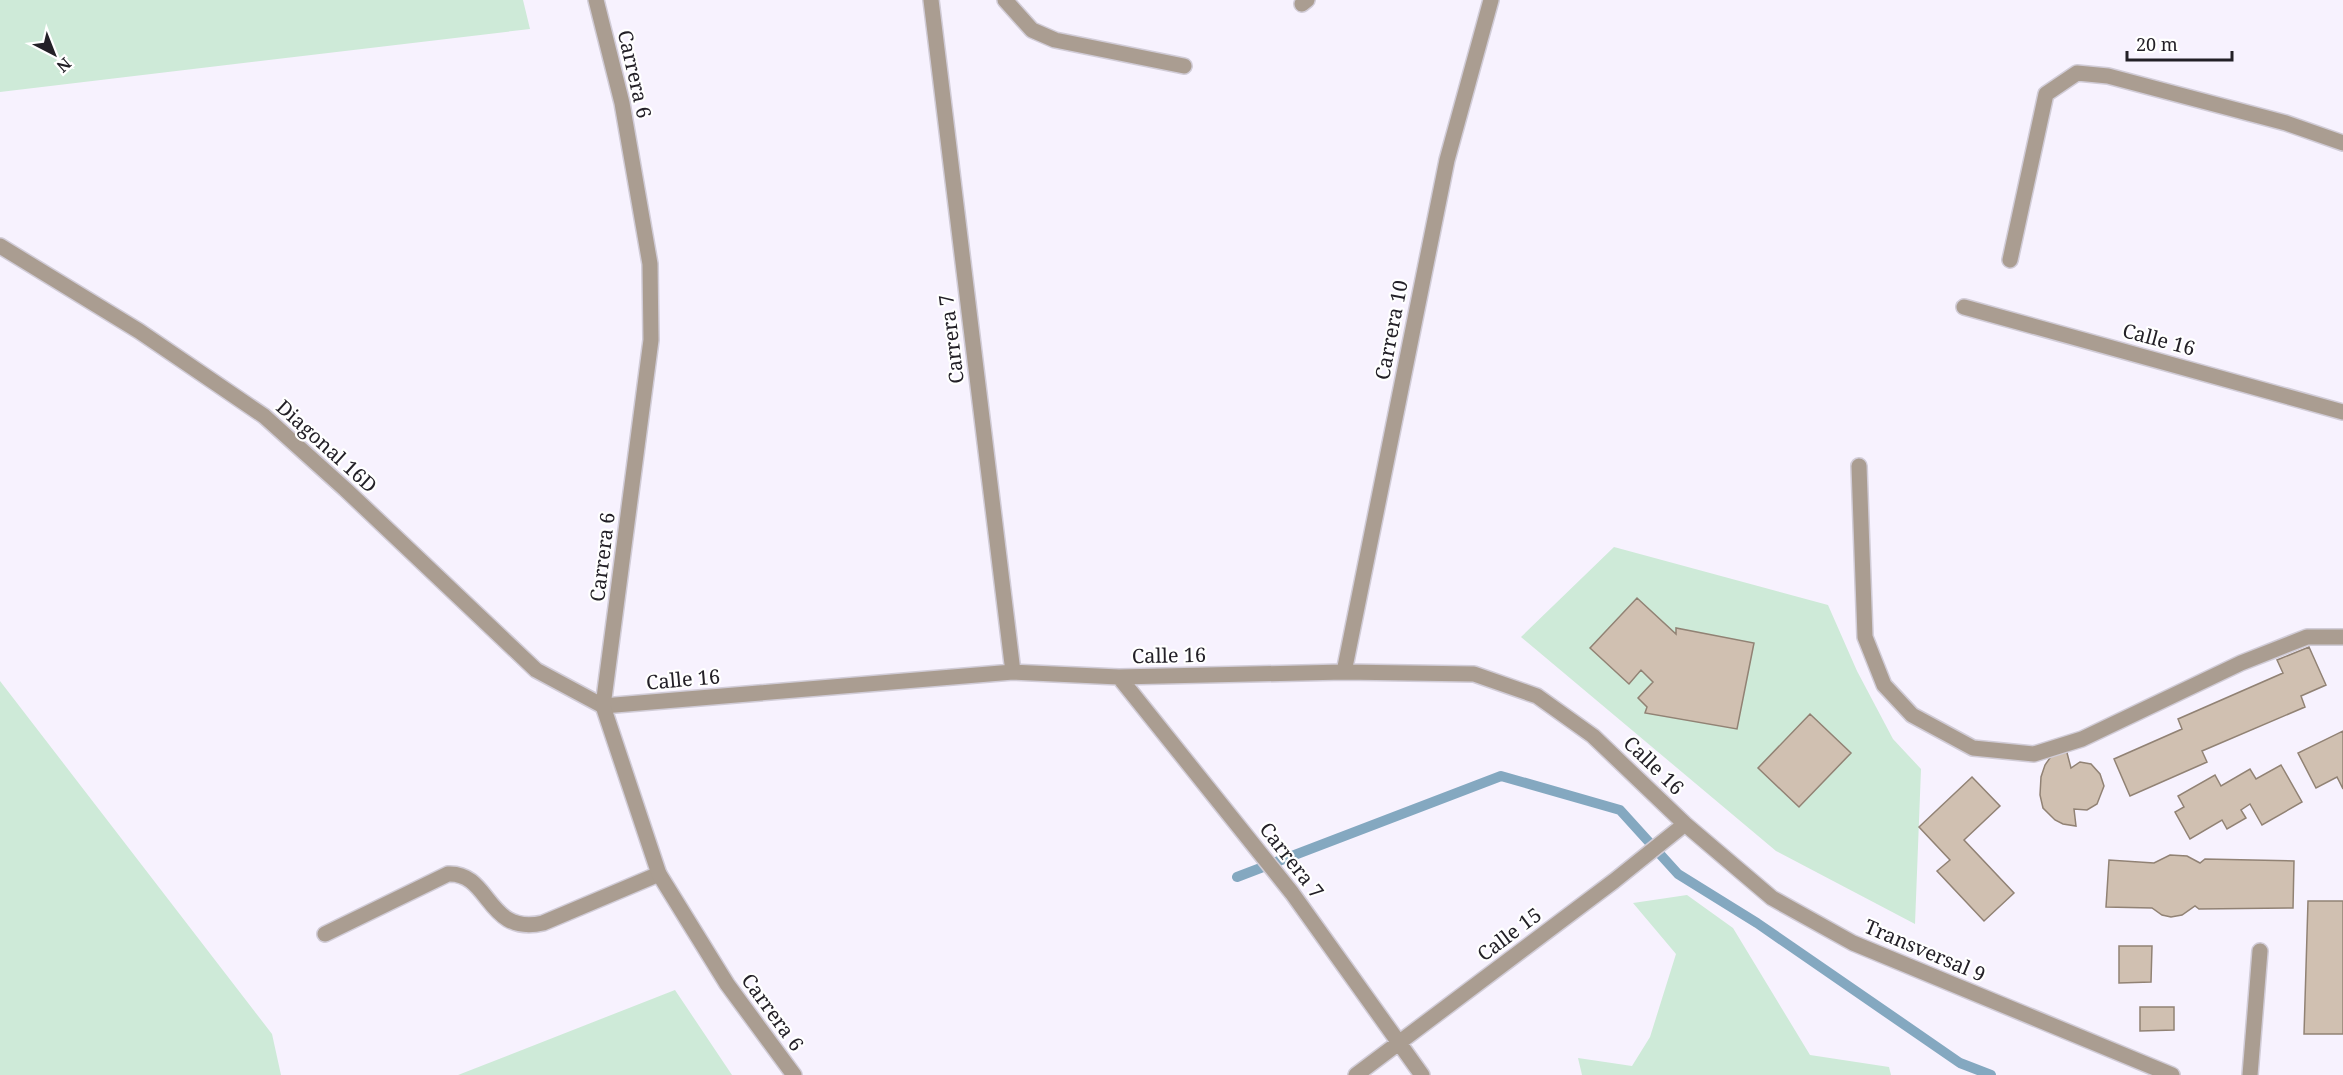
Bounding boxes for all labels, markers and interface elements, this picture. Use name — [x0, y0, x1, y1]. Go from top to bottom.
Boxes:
north arrow — [24, 24, 84, 84]
scale bar — [2127, 24, 2232, 62]
street label: Carrera 6 — [612, 27, 658, 121]
text: 20 m — [2136, 32, 2178, 56]
text: N — [52, 53, 76, 78]
street label: Carrera 10 — [1368, 278, 1414, 382]
street label: Carrera 7 — [932, 293, 970, 385]
street label: Calle 16 — [2120, 316, 2198, 362]
street label: Diagonal 16D — [271, 393, 383, 499]
street label: Carrera 6 — [583, 511, 621, 603]
street label: Calle 16 — [1132, 641, 1206, 669]
street label: Calle 16 — [645, 662, 721, 696]
street label: Calle 16 — [1618, 730, 1690, 800]
street label: Carrera 7 — [1254, 816, 1330, 904]
street label: Calle 15 — [1471, 901, 1547, 967]
street label: Transversal 9 — [1860, 912, 1990, 988]
street label: Carrera 6 — [736, 968, 810, 1056]

